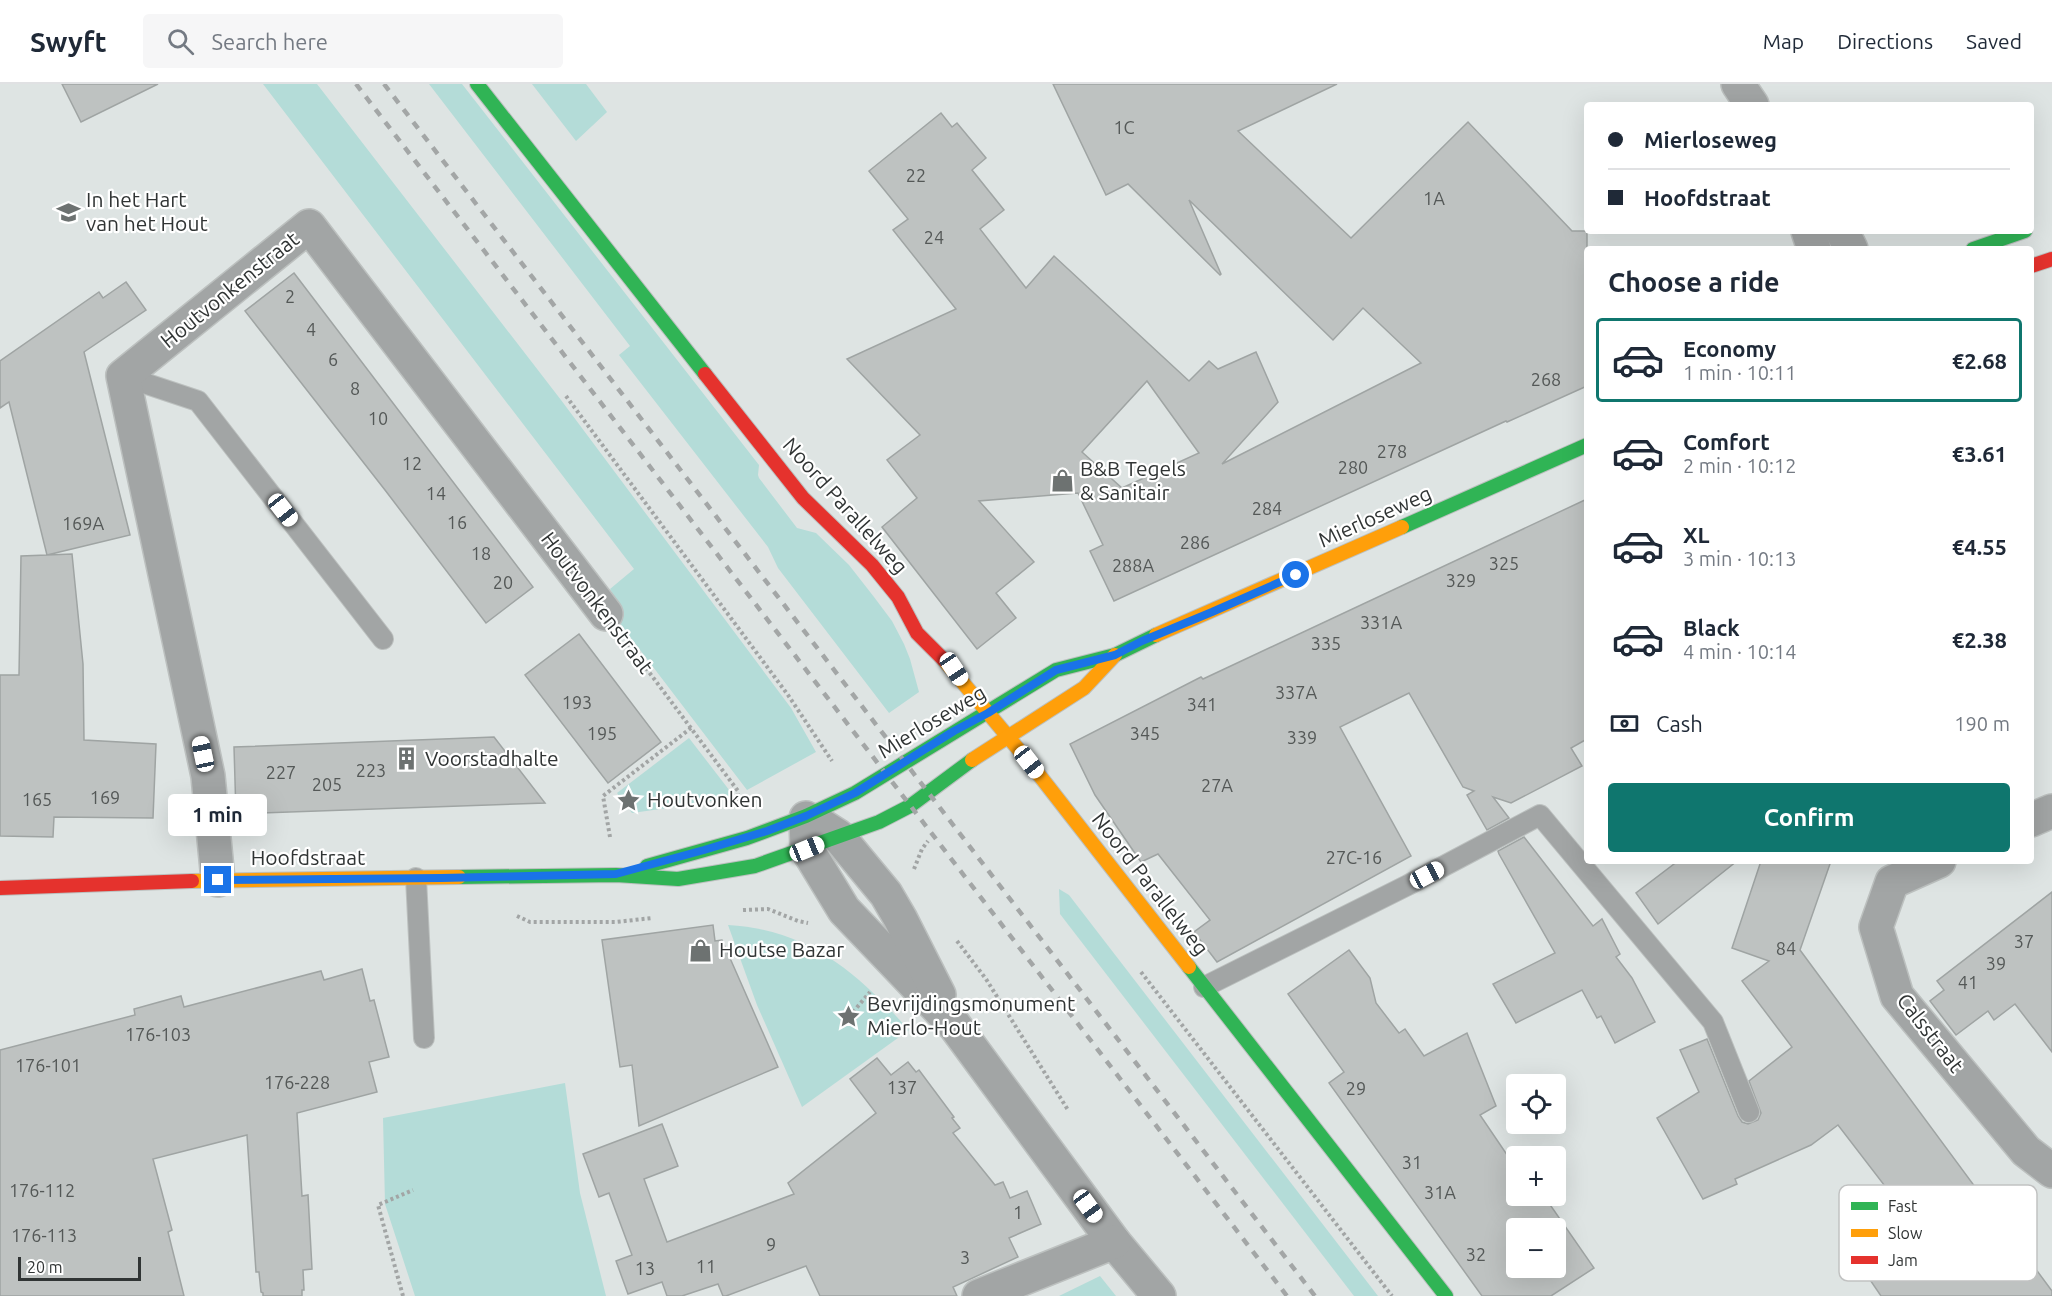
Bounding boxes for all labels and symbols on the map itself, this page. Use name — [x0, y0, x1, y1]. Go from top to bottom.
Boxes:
house number: 1C — [1113, 117, 1135, 137]
house number: 22 — [906, 165, 926, 185]
place label: In het Hart van het Hout — [86, 187, 208, 235]
house number: 1A — [1423, 188, 1445, 208]
school or university icon: In het Hart van het Hout — [55, 199, 81, 225]
street label: Houtvonkenstraat — [156, 226, 303, 352]
house number: 24 — [924, 227, 944, 247]
house number: 2 — [285, 286, 295, 306]
house number: 4 — [306, 319, 316, 339]
house number: 6 — [328, 349, 338, 369]
house number: 268 — [1531, 369, 1561, 389]
house number: 8 — [350, 378, 360, 398]
house number: 10 — [368, 408, 388, 428]
street label: Noord Parallelweg — [778, 432, 913, 578]
house number: 278 — [1377, 441, 1407, 461]
house number: 12 — [402, 453, 422, 473]
place label: B&B Tegels & Sanitair — [1080, 456, 1186, 504]
house number: 280 — [1338, 457, 1368, 477]
shop icon: B&B Tegels & Sanitair — [1049, 468, 1075, 494]
street label: Mierloseweg — [1314, 480, 1435, 552]
house number: 14 — [426, 483, 446, 503]
car — [265, 490, 301, 530]
house number: 284 — [1252, 498, 1282, 518]
house number: 16 — [447, 512, 467, 532]
house number: 169A — [62, 513, 104, 533]
street label: Houtvonkenstraat — [537, 527, 659, 678]
house number: 286 — [1180, 532, 1210, 552]
house number: 18 — [471, 543, 491, 563]
house number: 325 — [1489, 553, 1519, 573]
house number: 288A — [1112, 555, 1154, 575]
route start — [1282, 561, 1309, 588]
house number: 329 — [1446, 570, 1476, 590]
house number: 20 — [493, 572, 513, 592]
house number: 331A — [1360, 612, 1402, 632]
house number: 335 — [1311, 633, 1341, 653]
car — [936, 649, 972, 689]
street label: Mierloseweg — [873, 680, 990, 763]
house number: 337A — [1275, 682, 1317, 702]
house number: 193 — [562, 692, 592, 712]
house number: 341 — [1187, 694, 1217, 714]
house number: 195 — [587, 723, 617, 743]
house number: 345 — [1130, 723, 1160, 743]
house number: 339 — [1287, 727, 1317, 747]
car — [190, 735, 216, 773]
car — [1011, 742, 1047, 782]
building icon: Voorstadhalte — [394, 746, 420, 772]
place label: Voorstadhalte — [425, 746, 559, 770]
house number: 223 — [356, 760, 386, 780]
house number: 227 — [266, 762, 296, 782]
house number: 205 — [312, 774, 342, 794]
house number: 27A — [1201, 775, 1233, 795]
house number: 169 — [90, 787, 120, 807]
place icon: Houtvonken — [616, 787, 642, 813]
place label: Houtvonken — [647, 787, 763, 811]
house number: 165 — [22, 789, 52, 809]
callout: 1 min — [168, 793, 268, 835]
street label: Noord Parallelweg — [1088, 807, 1214, 960]
car — [787, 834, 827, 864]
street label: Hoofdstraat — [251, 845, 365, 869]
house number: 27C-16 — [1326, 847, 1382, 867]
car — [1407, 859, 1447, 891]
route end — [204, 866, 231, 893]
house number: 37 — [2014, 931, 2034, 951]
shop icon: Houtse Bazar — [688, 937, 714, 963]
place label: Houtse Bazar — [719, 937, 844, 961]
house number: 84 — [1776, 938, 1796, 958]
house number: 39 — [1986, 953, 2006, 973]
house number: 41 — [1958, 972, 1978, 992]
street label: Calsstraat — [1893, 988, 1969, 1077]
place label: Bevrijdingsmonument Mierlo-Hout — [867, 991, 1075, 1039]
place icon: Bevrijdingsmonument Mierlo-Hout — [836, 1003, 862, 1029]
house number: 176-103 — [125, 1024, 191, 1044]
house number: 176-101 — [15, 1055, 81, 1075]
house number: 176-228 — [264, 1072, 330, 1092]
house number: 137 — [887, 1077, 917, 1097]
house number: 29 — [1346, 1078, 1366, 1098]
house number: 31 — [1402, 1152, 1422, 1172]
house number: 176-112 — [9, 1180, 75, 1200]
house number: 31A — [1424, 1182, 1456, 1202]
legend — [1839, 1185, 2037, 1281]
car — [1070, 1186, 1106, 1226]
text: Fast — [1888, 1197, 1918, 1215]
house number: 1 — [1013, 1202, 1023, 1222]
text: Slow — [1888, 1224, 1923, 1242]
house number: 176-113 — [11, 1225, 77, 1245]
house number: 9 — [766, 1234, 776, 1254]
house number: 32 — [1466, 1244, 1486, 1264]
house number: 3 — [960, 1247, 970, 1267]
text: Jam — [1888, 1251, 1918, 1269]
scale bar — [18, 1254, 141, 1282]
house number: 11 — [696, 1256, 716, 1276]
house number: 13 — [635, 1258, 655, 1278]

